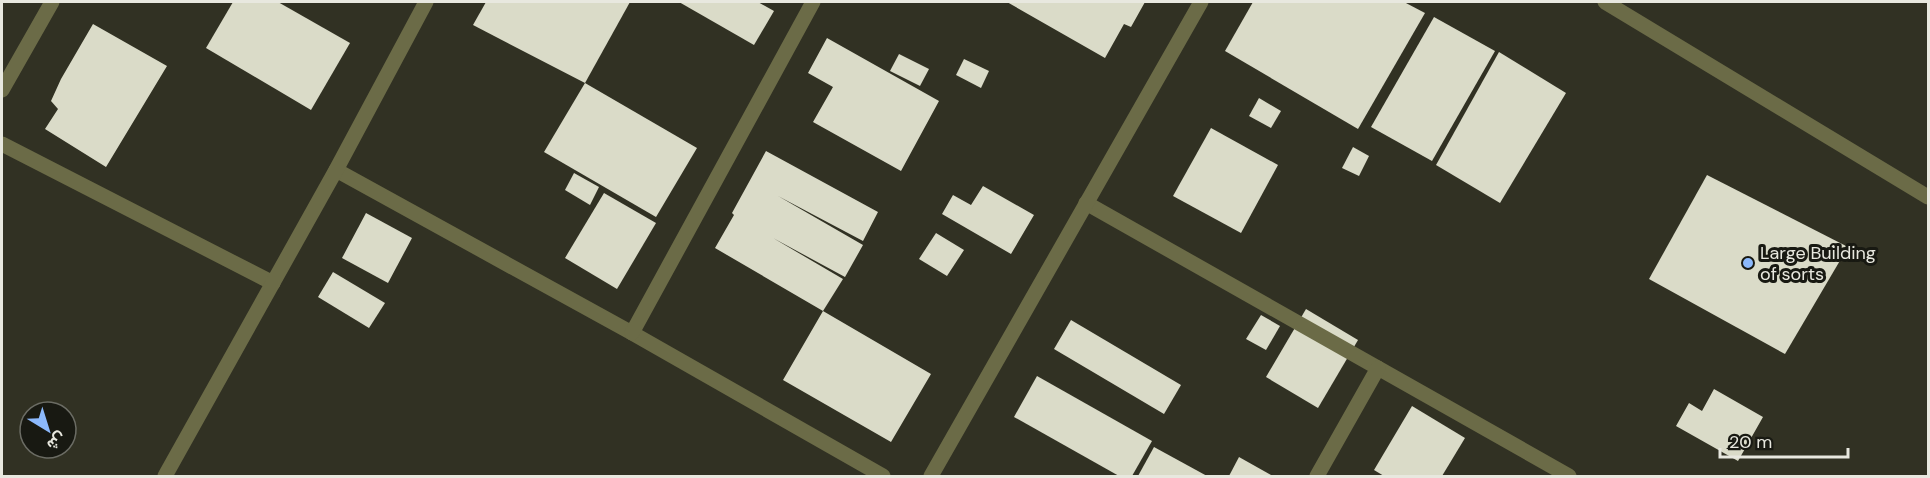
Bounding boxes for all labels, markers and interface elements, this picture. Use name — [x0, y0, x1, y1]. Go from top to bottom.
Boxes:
place label: Large Building of sorts — [1760, 241, 1876, 286]
marker: Large Building of sorts — [1741, 256, 1755, 270]
north arrow — [18, 400, 78, 460]
scale bar — [1720, 421, 1848, 459]
text: ش — [43, 427, 71, 456]
text: 20 m — [1729, 430, 1772, 454]

